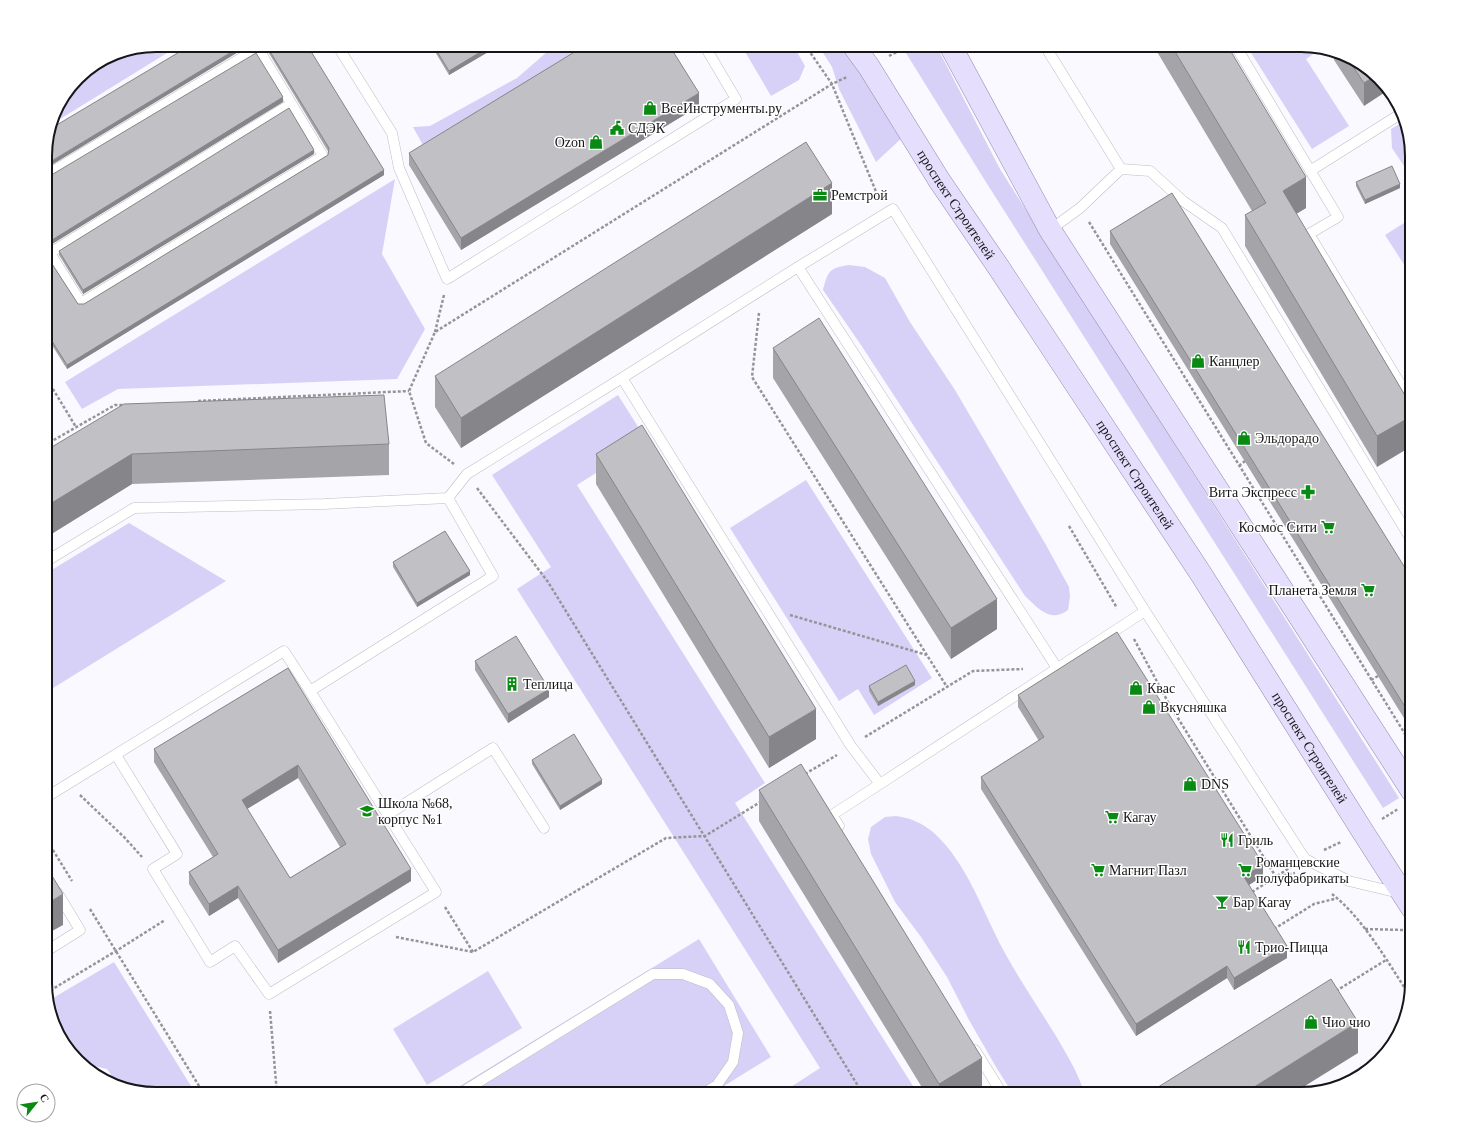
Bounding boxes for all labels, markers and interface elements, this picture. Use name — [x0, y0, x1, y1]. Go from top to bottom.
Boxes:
shop icon: ВсеИнструменты.ру — [642, 100, 658, 116]
place label: ВсеИнструменты.ру — [661, 101, 782, 116]
public building icon: СДЭК — [609, 120, 625, 136]
place label: СДЭК — [628, 121, 666, 136]
shop icon: Ozon — [588, 134, 604, 150]
place label: Ozon — [555, 135, 585, 150]
street label: проспект Строителей — [914, 147, 998, 263]
office icon: Ремстрой — [812, 187, 828, 203]
place label: Ремстрой — [831, 188, 888, 203]
shop icon: Канцлер — [1190, 353, 1206, 369]
place label: Канцлер — [1209, 354, 1260, 369]
street label: проспект Строителей — [1093, 417, 1177, 533]
shop icon: Эльдорадо — [1236, 430, 1252, 446]
place label: Эльдорадо — [1255, 431, 1319, 446]
pharmacy icon: Вита Экспресс — [1300, 484, 1316, 500]
place label: Вита Экспресс — [1209, 485, 1297, 500]
supermarket icon: Космос Сити — [1320, 519, 1336, 535]
place label: Космос Сити — [1238, 520, 1317, 535]
supermarket icon: Планета Земля — [1360, 582, 1376, 598]
place label: Планета Земля — [1268, 583, 1358, 598]
building icon: Теплица — [504, 676, 520, 692]
place label: Теплица — [523, 677, 574, 692]
shop icon: Квас — [1128, 680, 1144, 696]
place label: Квас — [1147, 681, 1175, 696]
street label: проспект Строителей — [1269, 689, 1350, 806]
shop icon: Вкусняшка — [1141, 699, 1157, 715]
place label: Вкусняшка — [1160, 700, 1227, 715]
shop icon: DNS — [1182, 776, 1198, 792]
place label: DNS — [1201, 777, 1229, 792]
place label: Школа №68, корпус №1 — [378, 796, 453, 827]
school or university icon: Школа №68, корпус №1 — [359, 803, 375, 819]
supermarket icon: Кагау — [1104, 809, 1120, 825]
place label: Кагау — [1123, 810, 1157, 825]
restaurant icon: Гриль — [1219, 832, 1235, 848]
place label: Гриль — [1238, 833, 1273, 848]
place label: Романцевские полуфабрикаты — [1256, 855, 1349, 886]
supermarket icon: Магнит Пазл — [1090, 862, 1106, 878]
supermarket icon: Романцевские полуфабрикаты — [1237, 862, 1253, 878]
place label: Магнит Пазл — [1109, 863, 1187, 878]
bar icon: Бар Кагау — [1214, 894, 1230, 910]
place label: Бар Кагау — [1233, 895, 1291, 910]
restaurant icon: Трио-Пицца — [1236, 939, 1252, 955]
place label: Трио-Пицца — [1255, 940, 1329, 955]
shop icon: Чио чио — [1303, 1014, 1319, 1030]
place label: Чио чио — [1322, 1015, 1371, 1030]
north arrow — [16, 1083, 56, 1123]
text: С — [37, 1092, 52, 1104]

